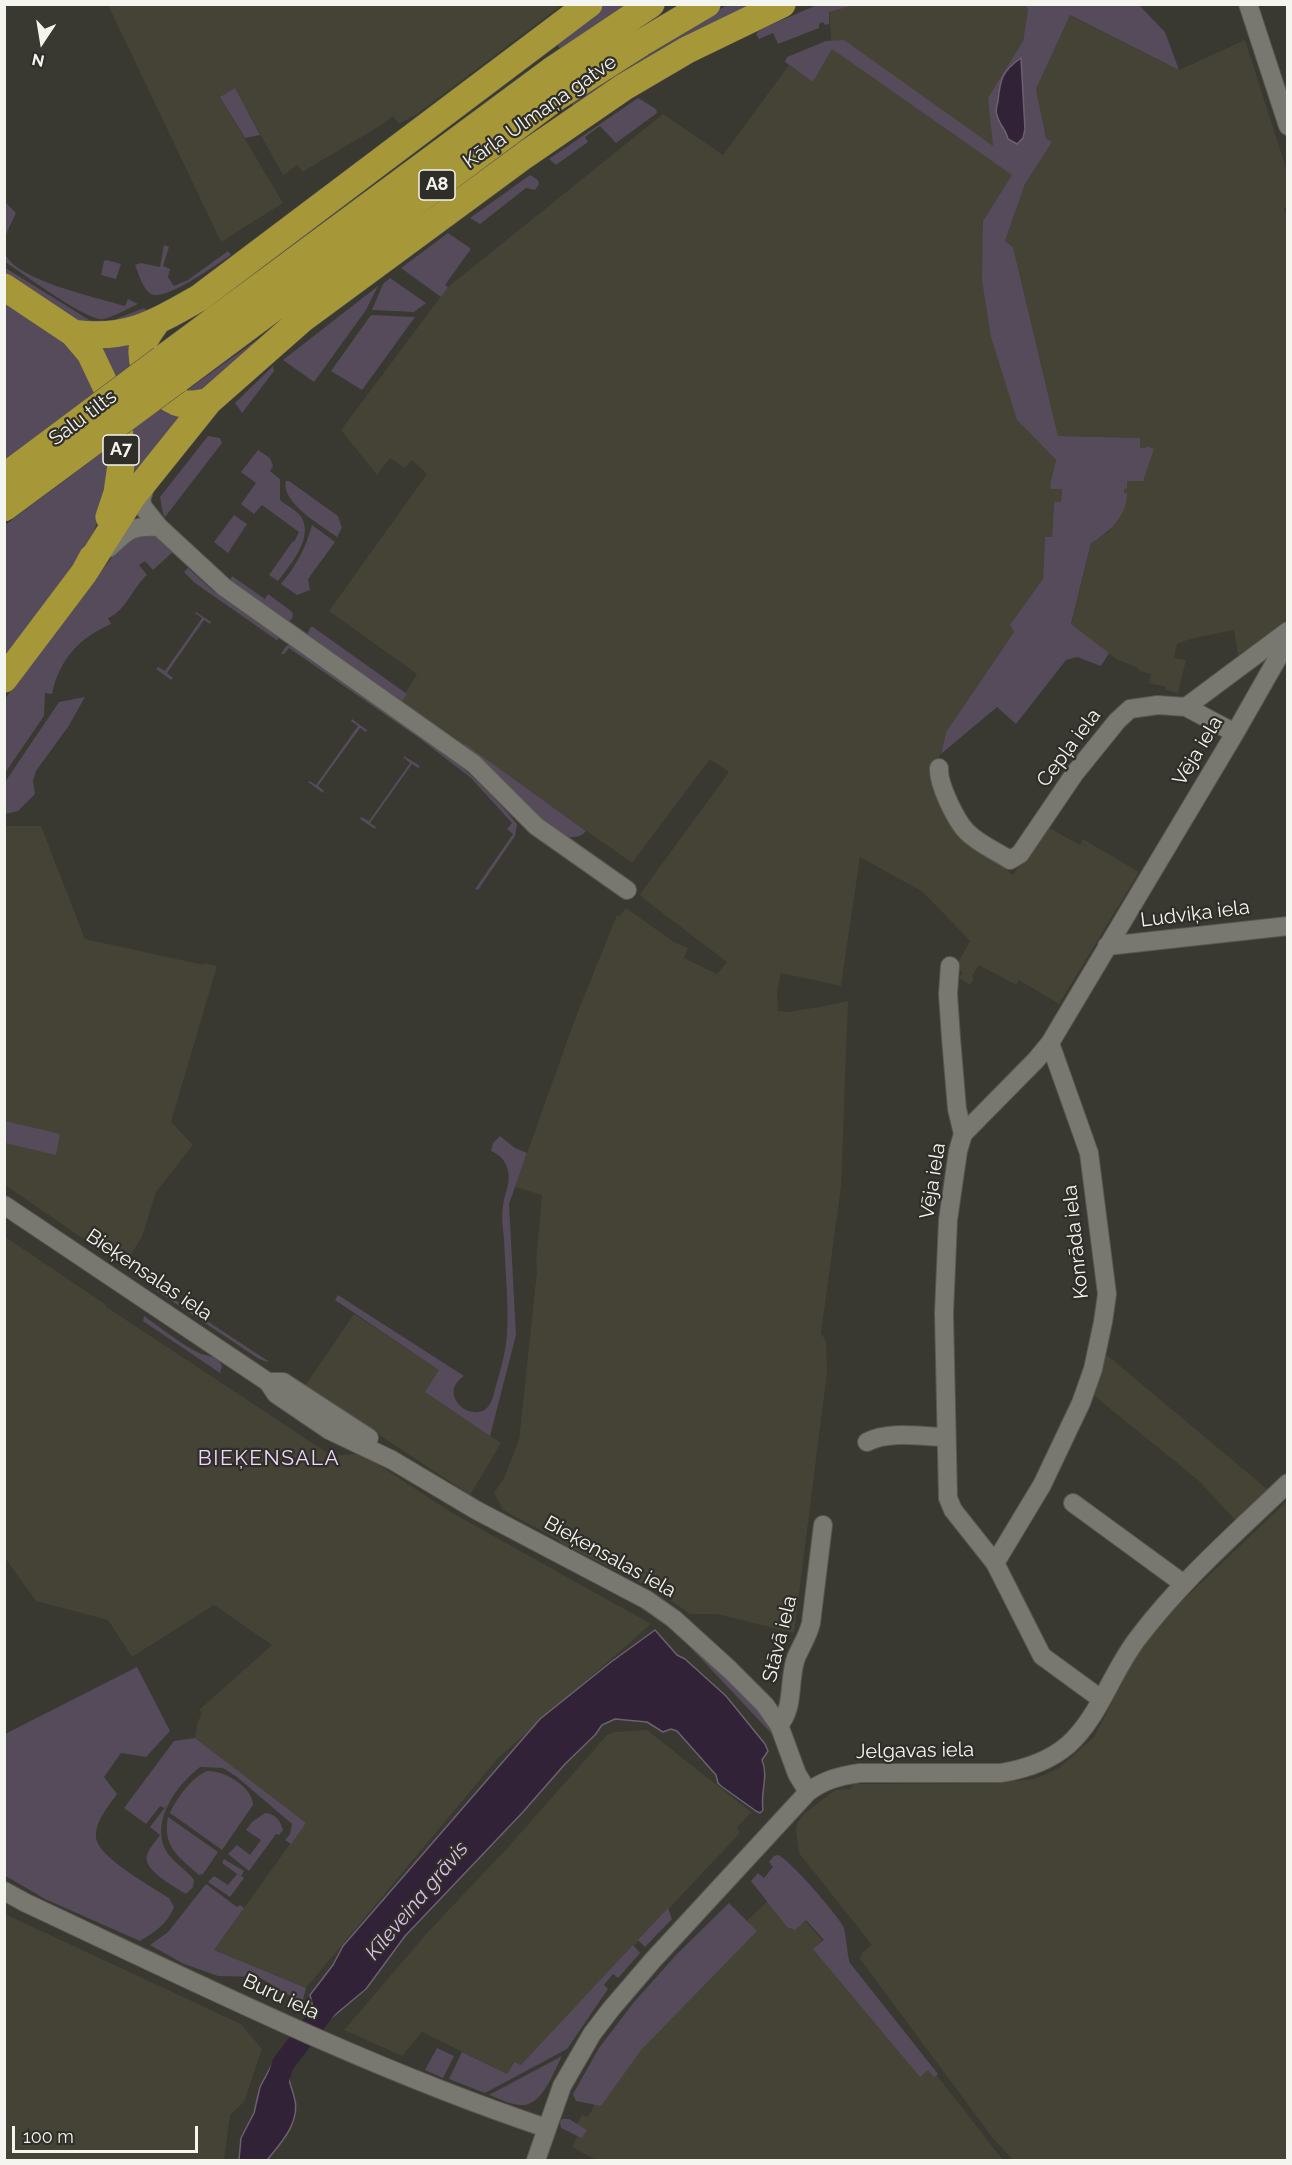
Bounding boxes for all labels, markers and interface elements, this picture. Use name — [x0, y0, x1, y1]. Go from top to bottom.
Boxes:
north arrow — [12, 12, 72, 72]
text: N — [30, 50, 46, 71]
street label: Kārļa Ulmaņa gatve — [459, 50, 621, 174]
road number: A8 — [419, 170, 455, 200]
street label: Salu tilts — [45, 385, 121, 451]
road number: A7 — [103, 435, 139, 465]
street label: Cepļa iela — [1032, 704, 1106, 792]
street label: Vēja iela — [1168, 712, 1228, 790]
street label: Ludviķa iela — [1139, 895, 1251, 933]
street label: Vēja iela — [915, 1141, 951, 1221]
street label: Konrāda iela — [1058, 1184, 1094, 1300]
street label: Bieķensalas iela — [81, 1224, 217, 1326]
district label: BIEĶENSALA — [198, 1446, 340, 1472]
street label: Bieķensalas iela — [540, 1511, 680, 1603]
street label: Stāvā iela — [758, 1593, 802, 1685]
street label: Jelgavas iela — [856, 1738, 974, 1764]
water label: Kīleveina grāvis — [360, 1837, 474, 1965]
street label: Buru iela — [239, 1969, 323, 2025]
scale bar — [15, 2114, 201, 2152]
text: 100 m — [23, 2126, 74, 2147]

